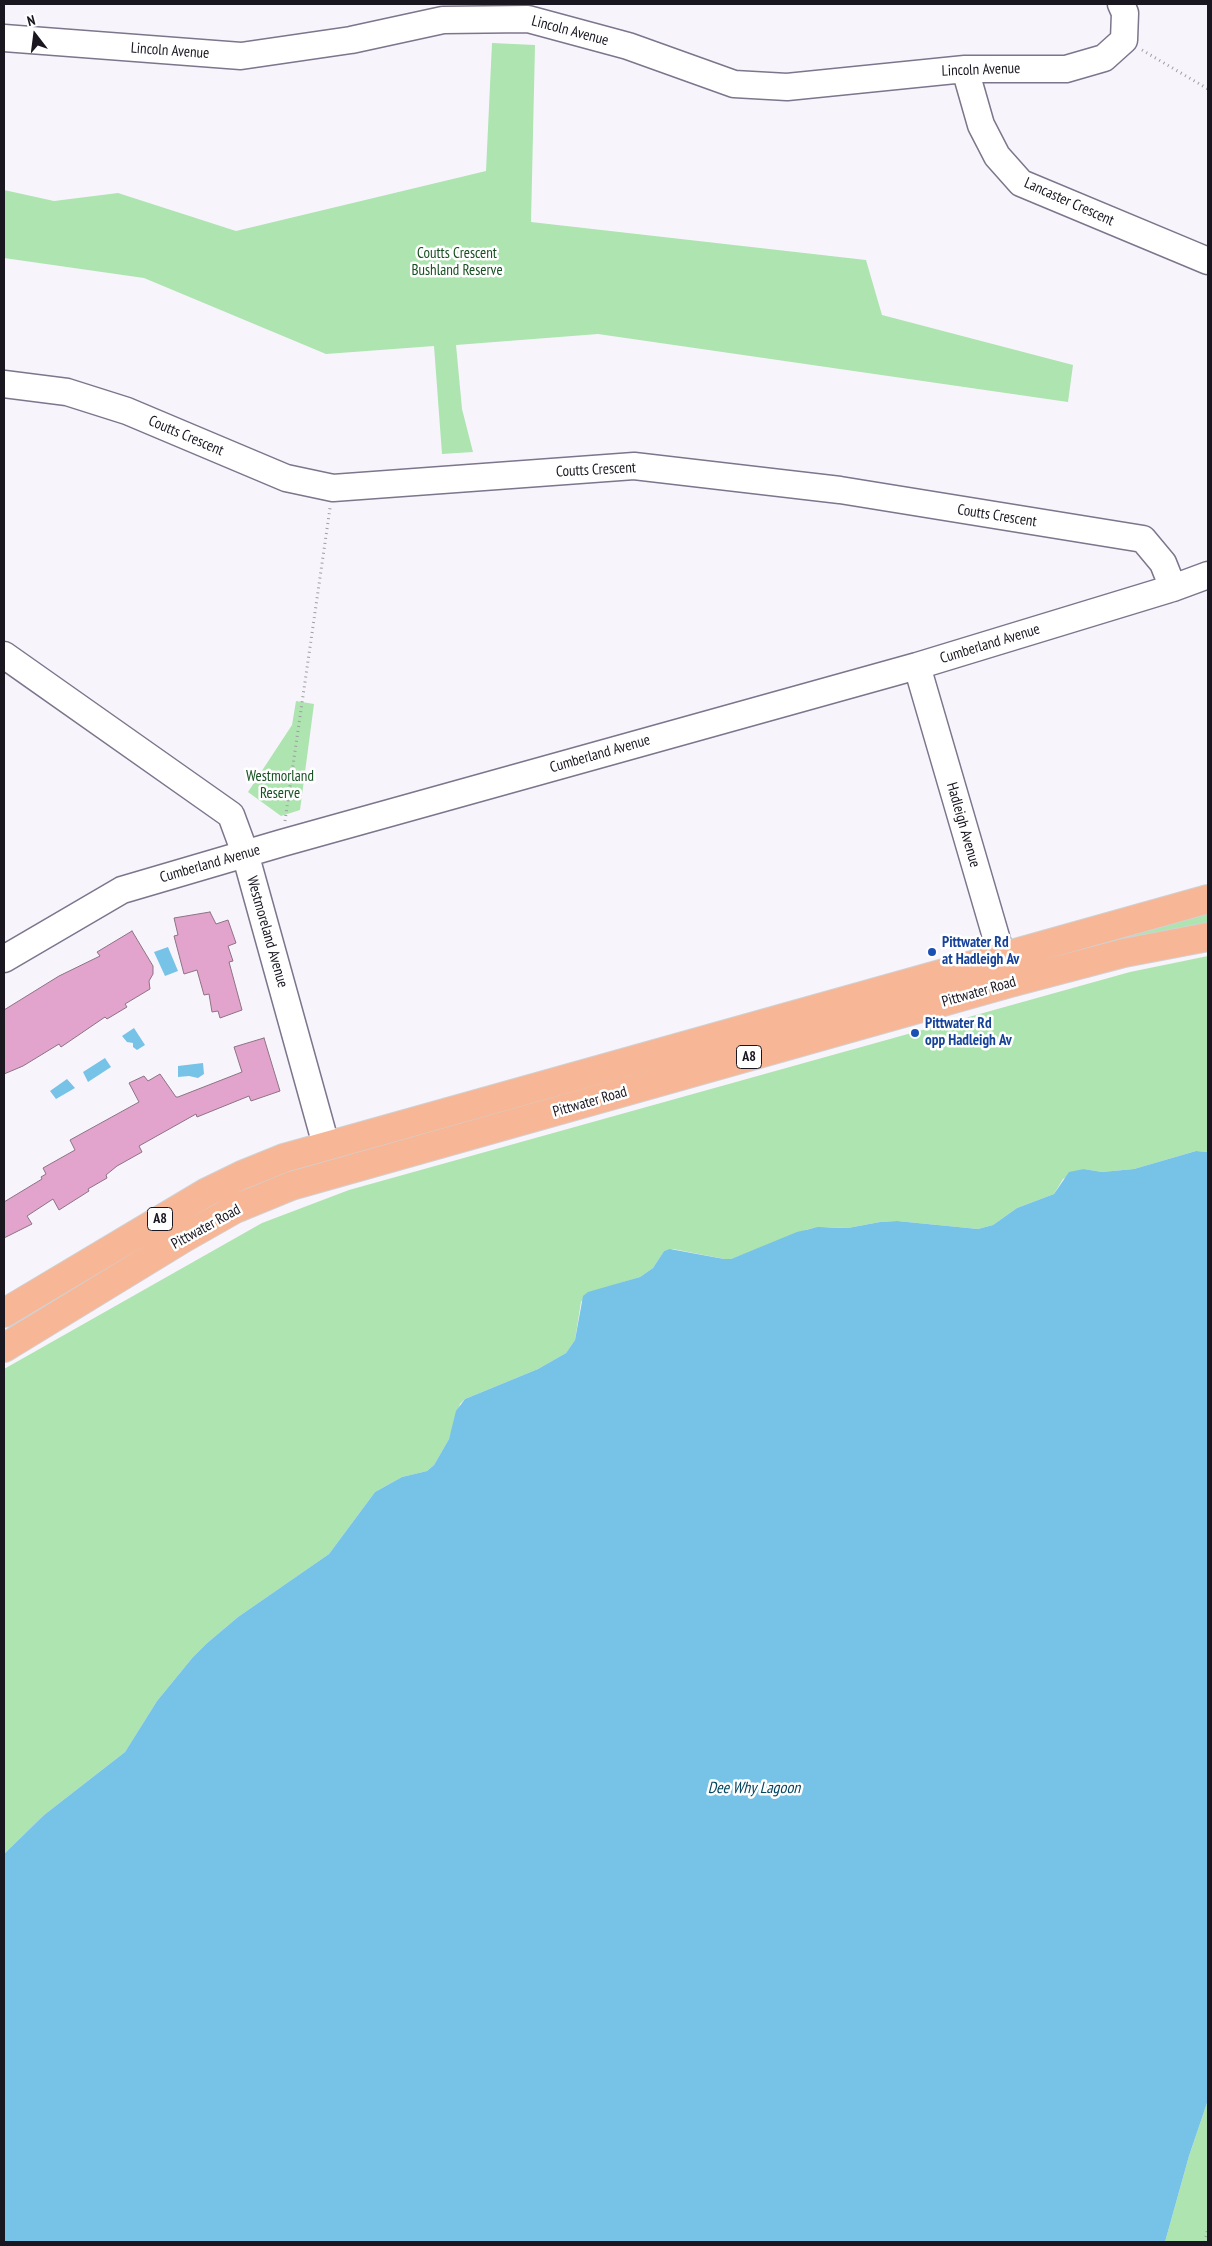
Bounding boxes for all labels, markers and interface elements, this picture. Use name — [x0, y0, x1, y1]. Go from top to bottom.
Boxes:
north arrow — [10, 10, 60, 60]
text: N — [25, 11, 37, 30]
street label: Lincoln Avenue — [530, 12, 610, 50]
street label: Lincoln Avenue — [130, 39, 210, 63]
street label: Lincoln Avenue — [941, 60, 1021, 80]
street label: Lancaster Crescent — [1021, 174, 1117, 230]
park label: Coutts Crescent Bushland Reserve — [411, 245, 503, 280]
street label: Coutts Crescent — [146, 412, 226, 460]
street label: Coutts Crescent — [556, 459, 636, 481]
street label: Coutts Crescent — [956, 501, 1038, 531]
street label: Cumberland Avenue — [938, 620, 1042, 668]
street label: Cumberland Avenue — [548, 731, 652, 777]
park label: Westmorland Reserve — [246, 768, 314, 803]
street label: Hadleigh Avenue — [942, 780, 984, 870]
street label: Cumberland Avenue — [158, 841, 262, 887]
street label: Westmoreland Avenue — [242, 874, 292, 990]
place label: Pittwater Rd at Hadleigh Av — [942, 934, 1019, 969]
marker: Pittwater Rd at Hadleigh Av — [926, 946, 938, 958]
street label: Pittwater Road — [940, 973, 1018, 1011]
place label: Pittwater Rd opp Hadleigh Av — [925, 1015, 1012, 1050]
marker: Pittwater Rd opp Hadleigh Av — [909, 1027, 921, 1039]
road number: A8 — [736, 1046, 762, 1068]
street label: Pittwater Road — [551, 1083, 629, 1121]
street label: Pittwater Road — [168, 1201, 244, 1253]
road number: A8 — [148, 1208, 172, 1230]
water label: Dee Why Lagoon — [708, 1778, 800, 1798]

